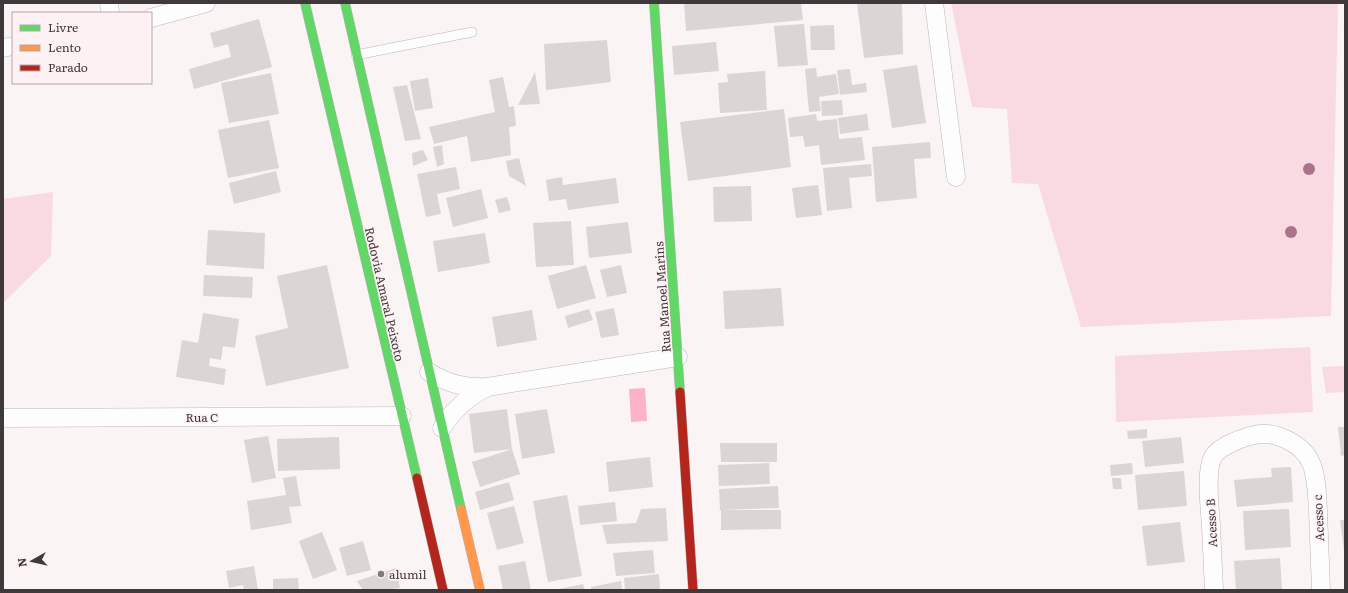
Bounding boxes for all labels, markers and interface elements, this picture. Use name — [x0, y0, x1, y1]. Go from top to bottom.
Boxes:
legend — [12, 12, 152, 84]
text: Livre — [48, 18, 78, 36]
text: Lento — [48, 38, 81, 56]
text: Parado — [48, 58, 88, 76]
street label: Rodovia Amaral Peixoto — [361, 225, 409, 363]
street label: Rua Manoel Marins — [649, 240, 675, 353]
street label: Rua C — [185, 408, 219, 426]
street label: Acesso c — [1308, 494, 1328, 542]
street label: Acesso B — [1201, 498, 1221, 548]
north arrow — [12, 541, 52, 581]
text: N — [13, 557, 30, 568]
place label: alumil — [389, 565, 427, 583]
marker: alumil — [376, 569, 386, 579]

